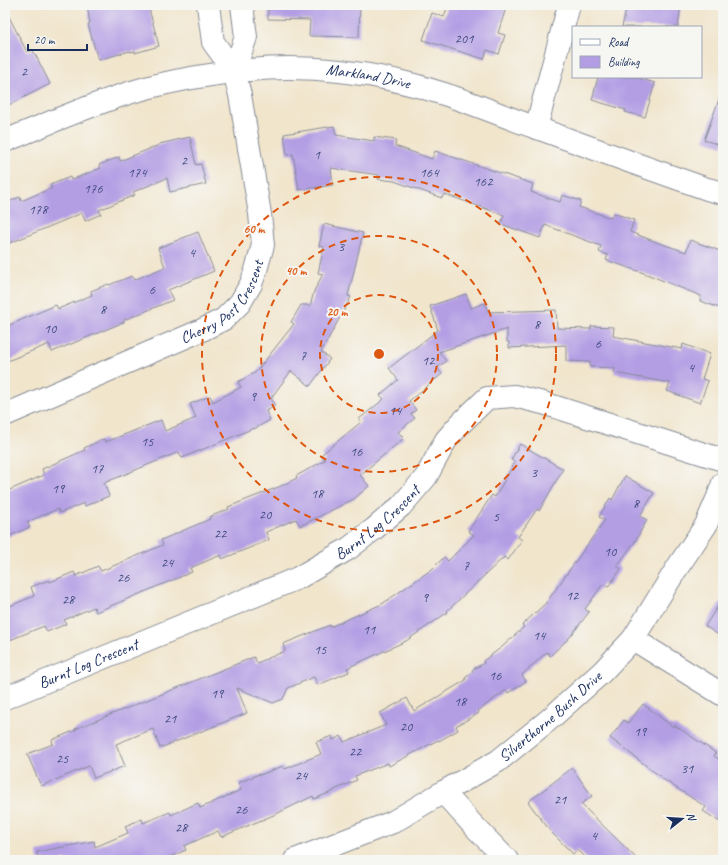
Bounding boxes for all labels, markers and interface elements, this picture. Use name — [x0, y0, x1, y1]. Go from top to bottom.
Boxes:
scale bar — [28, 26, 87, 52]
legend — [572, 26, 702, 78]
house number: 201 — [455, 30, 474, 47]
text: 20 m — [34, 32, 56, 48]
text: Road — [608, 34, 630, 50]
text: Building — [608, 54, 640, 70]
street label: Markland Drive — [325, 60, 414, 94]
house number: 2 — [21, 63, 29, 80]
house number: 1 — [314, 146, 321, 163]
house number: 2 — [181, 152, 189, 169]
house number: 174 — [128, 164, 148, 181]
house number: 164 — [420, 164, 440, 181]
house number: 162 — [474, 173, 494, 190]
house number: 176 — [84, 180, 103, 197]
house number: 178 — [29, 201, 49, 218]
text: 60 m — [244, 221, 266, 237]
house number: 3 — [338, 238, 346, 255]
house number: 4 — [189, 244, 197, 261]
street label: Cherry Post Crescent — [177, 257, 269, 348]
text: 40 m — [286, 263, 307, 279]
house number: 6 — [149, 281, 156, 298]
house number: 8 — [100, 301, 108, 318]
text: 20 m — [327, 304, 348, 320]
house number: 8 — [534, 316, 542, 333]
house number: 10 — [44, 320, 58, 337]
house number: 6 — [595, 335, 602, 352]
house number: 7 — [300, 347, 307, 364]
centre of rings — [372, 347, 386, 361]
house number: 12 — [422, 352, 436, 369]
house number: 4 — [688, 359, 696, 376]
house number: 9 — [250, 388, 258, 405]
house number: 14 — [389, 402, 403, 419]
house number: 15 — [141, 433, 154, 450]
house number: 16 — [350, 443, 363, 460]
house number: 17 — [91, 460, 104, 477]
house number: 3 — [531, 464, 539, 481]
street label: Burnt Log Crescent — [331, 479, 426, 564]
house number: 19 — [52, 480, 66, 497]
house number: 18 — [311, 485, 325, 502]
house number: 8 — [633, 495, 641, 512]
house number: 20 — [259, 506, 273, 523]
house number: 5 — [493, 508, 500, 525]
house number: 22 — [214, 525, 228, 542]
house number: 10 — [604, 543, 618, 560]
house number: 24 — [161, 554, 175, 571]
house number: 7 — [463, 557, 470, 574]
house number: 26 — [117, 569, 130, 586]
house number: 12 — [566, 587, 580, 604]
house number: 9 — [422, 589, 430, 606]
house number: 28 — [62, 591, 76, 608]
house number: 11 — [363, 621, 376, 638]
house number: 14 — [533, 627, 547, 644]
street label: Burnt Log Crescent — [35, 634, 144, 693]
house number: 15 — [314, 641, 327, 658]
street label: Silverthorne Bush Drive — [494, 666, 607, 767]
house number: 16 — [489, 667, 502, 684]
house number: 19 — [211, 685, 225, 702]
house number: 18 — [454, 693, 468, 710]
house number: 21 — [164, 710, 177, 727]
house number: 20 — [400, 718, 414, 735]
house number: 19 — [634, 723, 648, 740]
house number: 22 — [349, 743, 363, 760]
house number: 25 — [56, 750, 69, 767]
house number: 31 — [681, 760, 694, 777]
house number: 24 — [295, 767, 309, 784]
house number: 21 — [554, 791, 567, 808]
north arrow — [662, 799, 702, 839]
house number: 26 — [235, 801, 248, 818]
text: N — [684, 811, 700, 823]
house number: 28 — [175, 819, 189, 836]
house number: 4 — [591, 827, 599, 844]

